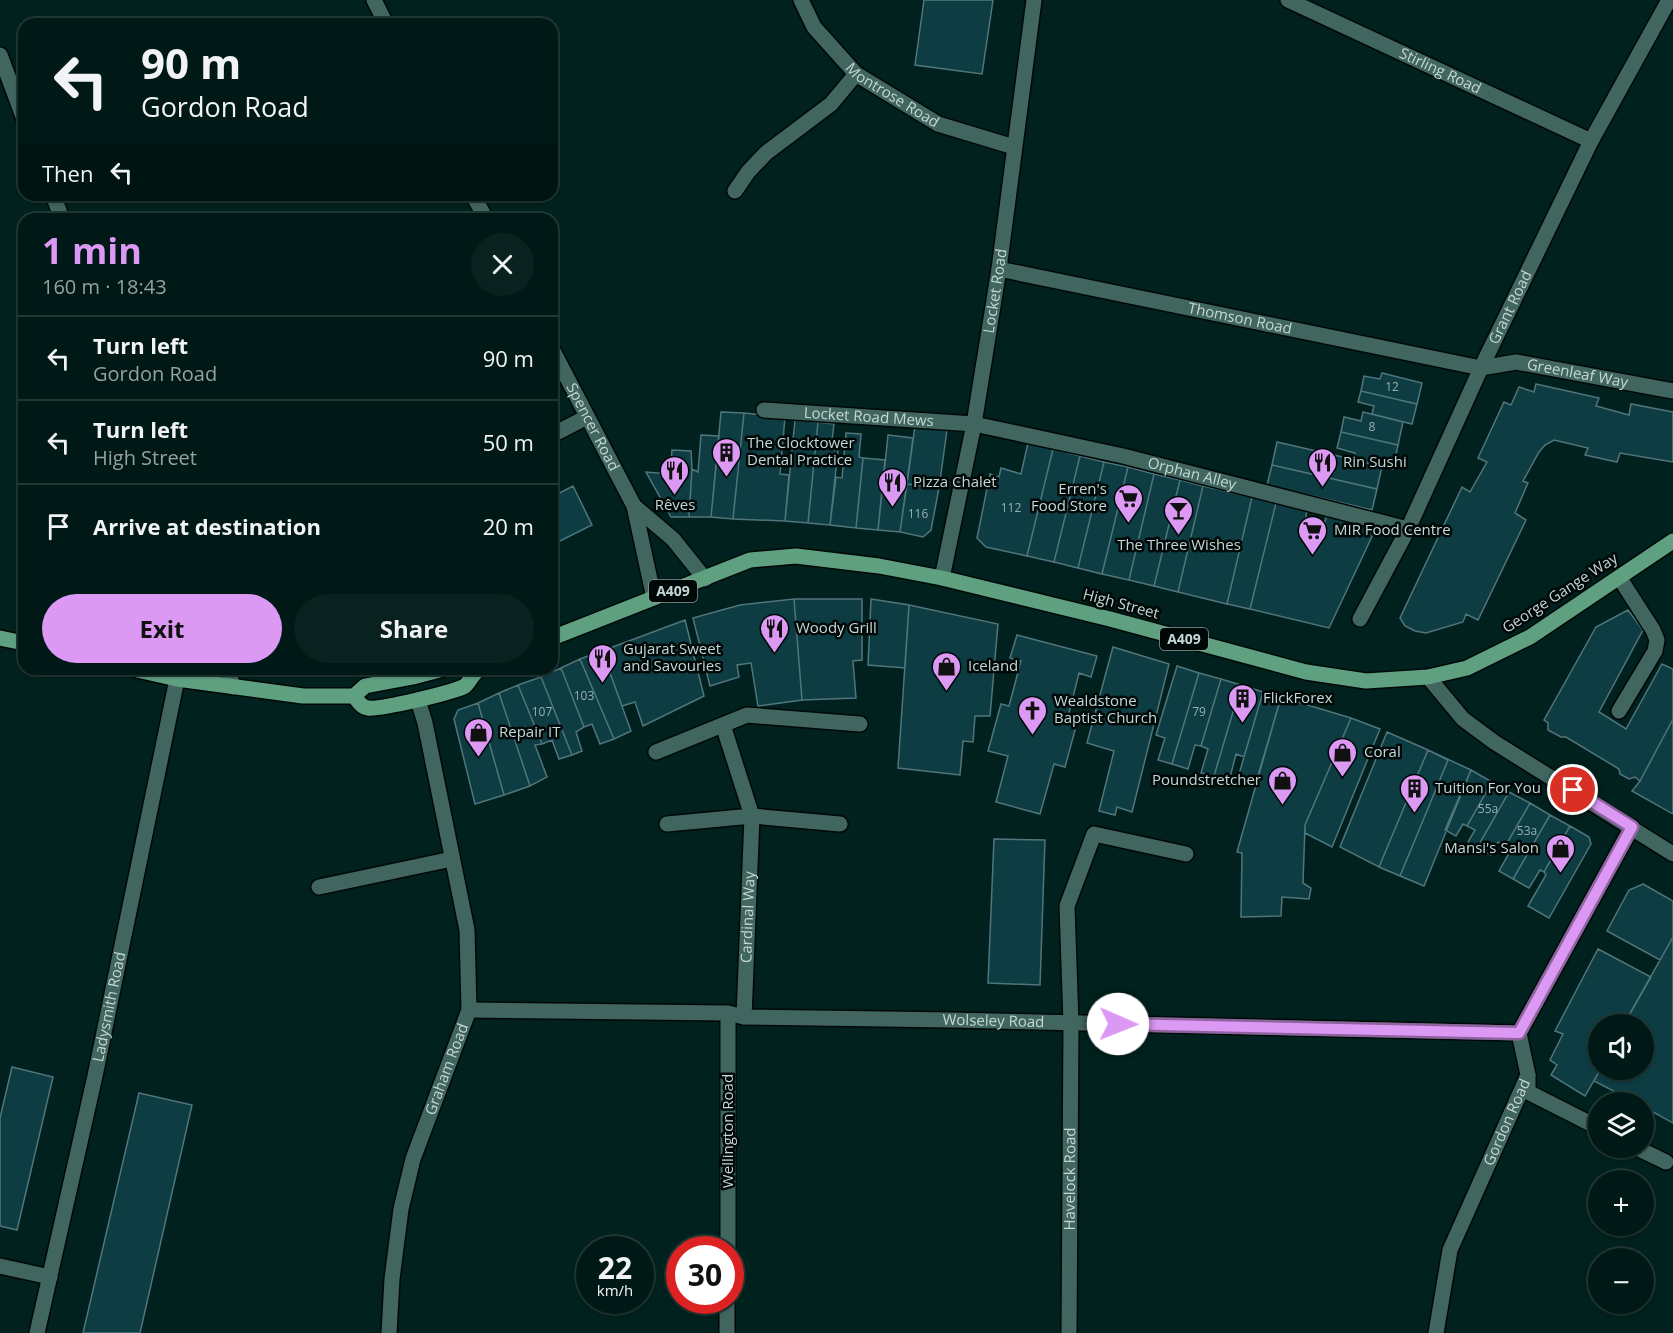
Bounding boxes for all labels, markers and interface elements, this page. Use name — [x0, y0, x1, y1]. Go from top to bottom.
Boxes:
text: 90 m — [141, 34, 241, 91]
icon: left — [42, 42, 120, 120]
street label: Stirling Road — [1397, 42, 1485, 98]
street label: Montrose Road — [841, 58, 944, 132]
text: Gordon Road — [141, 88, 309, 125]
icon: left — [105, 156, 138, 189]
text: Then — [42, 158, 93, 188]
text: 1 min — [42, 226, 142, 275]
button: close — [471, 233, 534, 296]
street label: Locket Road — [978, 247, 1011, 335]
street label: Grant Road — [1483, 267, 1536, 347]
text: 160 m · 18:43 — [42, 273, 167, 300]
street label: Thomson Road — [1186, 297, 1294, 338]
text: Turn left — [93, 330, 188, 360]
icon: left — [42, 342, 75, 375]
text: 90 m — [483, 343, 534, 373]
street label: Greenleaf Way — [1525, 353, 1630, 392]
text: Gordon Road — [93, 360, 217, 387]
house number: 12 — [1385, 378, 1399, 395]
street label: Spencer Road — [562, 379, 625, 474]
street label: Locket Road Mews — [803, 402, 934, 430]
text: Turn left — [93, 414, 188, 444]
house number: 8 — [1369, 418, 1376, 435]
icon: left — [42, 426, 75, 459]
text: 50 m — [483, 427, 534, 457]
place label: The Clocktower Dental Practice — [747, 432, 855, 469]
building icon: The Clocktower Dental Practice — [710, 436, 742, 478]
text: High Street — [93, 444, 197, 471]
restaurant icon: Rin Sushi — [1306, 446, 1338, 488]
place label: Rin Sushi — [1343, 451, 1407, 471]
street label: Orphan Alley — [1146, 452, 1239, 494]
restaurant icon: Rêves — [659, 454, 691, 496]
restaurant icon: Pizza Chalet — [876, 466, 908, 508]
place label: Pizza Chalet — [913, 471, 997, 491]
place label: Erren's Food Store — [1031, 478, 1107, 515]
supermarket icon: Erren's Food Store — [1112, 482, 1144, 524]
place label: Rêves — [655, 494, 695, 514]
bar icon: The Three Wishes — [1163, 494, 1195, 536]
house number: 112 — [1001, 499, 1021, 516]
house number: 116 — [908, 505, 928, 522]
icon: arrive — [42, 510, 75, 543]
text: Arrive at destination — [93, 511, 321, 541]
text: 20 m — [483, 511, 534, 541]
supermarket icon: MIR Food Centre — [1297, 514, 1329, 556]
place label: MIR Food Centre — [1334, 519, 1451, 539]
place label: The Three Wishes — [1117, 534, 1241, 554]
street label: George Gange Way — [1498, 547, 1621, 637]
road number: A409 — [649, 580, 697, 602]
street label: High Street — [1081, 583, 1162, 623]
button: Exit — [42, 594, 282, 663]
button: Share — [294, 594, 534, 663]
restaurant icon: Woody Grill — [759, 612, 791, 654]
place label: Woody Grill — [796, 617, 877, 637]
road number: A409 — [1160, 628, 1208, 650]
place label: Gujarat Sweet and Savouries — [623, 638, 721, 675]
restaurant icon: Gujarat Sweet and Savouries — [586, 642, 618, 684]
shop icon: Iceland — [931, 650, 963, 692]
place label: Iceland — [968, 655, 1018, 675]
building icon: FlickForex — [1226, 682, 1258, 724]
house number: 103 — [574, 687, 594, 704]
place label: FlickForex — [1263, 687, 1333, 707]
place label: Wealdstone Baptist Church — [1054, 690, 1157, 727]
church icon: Wealdstone Baptist Church — [1017, 694, 1049, 736]
house number: 107 — [532, 703, 552, 720]
house number: 79 — [1192, 703, 1206, 720]
shop icon: Repair IT — [462, 716, 494, 758]
place label: Repair IT — [499, 721, 561, 741]
shop icon: Coral — [1327, 736, 1359, 778]
place label: Coral — [1364, 741, 1401, 761]
shop icon: Poundstretcher — [1266, 764, 1298, 806]
pin — [1547, 764, 1598, 815]
place label: Poundstretcher — [1152, 769, 1261, 789]
building icon: Tuition For You — [1398, 772, 1430, 814]
icon: arrive — [1556, 773, 1589, 806]
place label: Tuition For You — [1435, 777, 1541, 797]
house number: 55a — [1478, 800, 1498, 817]
house number: 53a — [1517, 822, 1537, 839]
shop icon: Mansi's Salon — [1544, 832, 1576, 874]
place label: Mansi's Salon — [1444, 837, 1539, 857]
street label: Cardinal Way — [735, 870, 759, 963]
street label: Ladysmith Road — [87, 950, 129, 1064]
position arrow — [1086, 992, 1150, 1056]
street label: Wolseley Road — [942, 1009, 1045, 1031]
map controls — [1588, 1014, 1654, 1314]
button: sound — [1588, 1014, 1654, 1080]
street label: Graham Road — [419, 1020, 472, 1118]
street label: Wellington Road — [717, 1074, 737, 1188]
street label: Gordon Road — [1478, 1075, 1534, 1169]
button: layers — [1588, 1092, 1654, 1158]
street label: Havelock Road — [1059, 1127, 1079, 1231]
button: + — [1588, 1170, 1654, 1236]
speed limit sign: 30 — [666, 1236, 744, 1314]
text: 22 — [598, 1247, 632, 1288]
button: − — [1588, 1248, 1654, 1314]
text: km/h — [597, 1280, 633, 1300]

